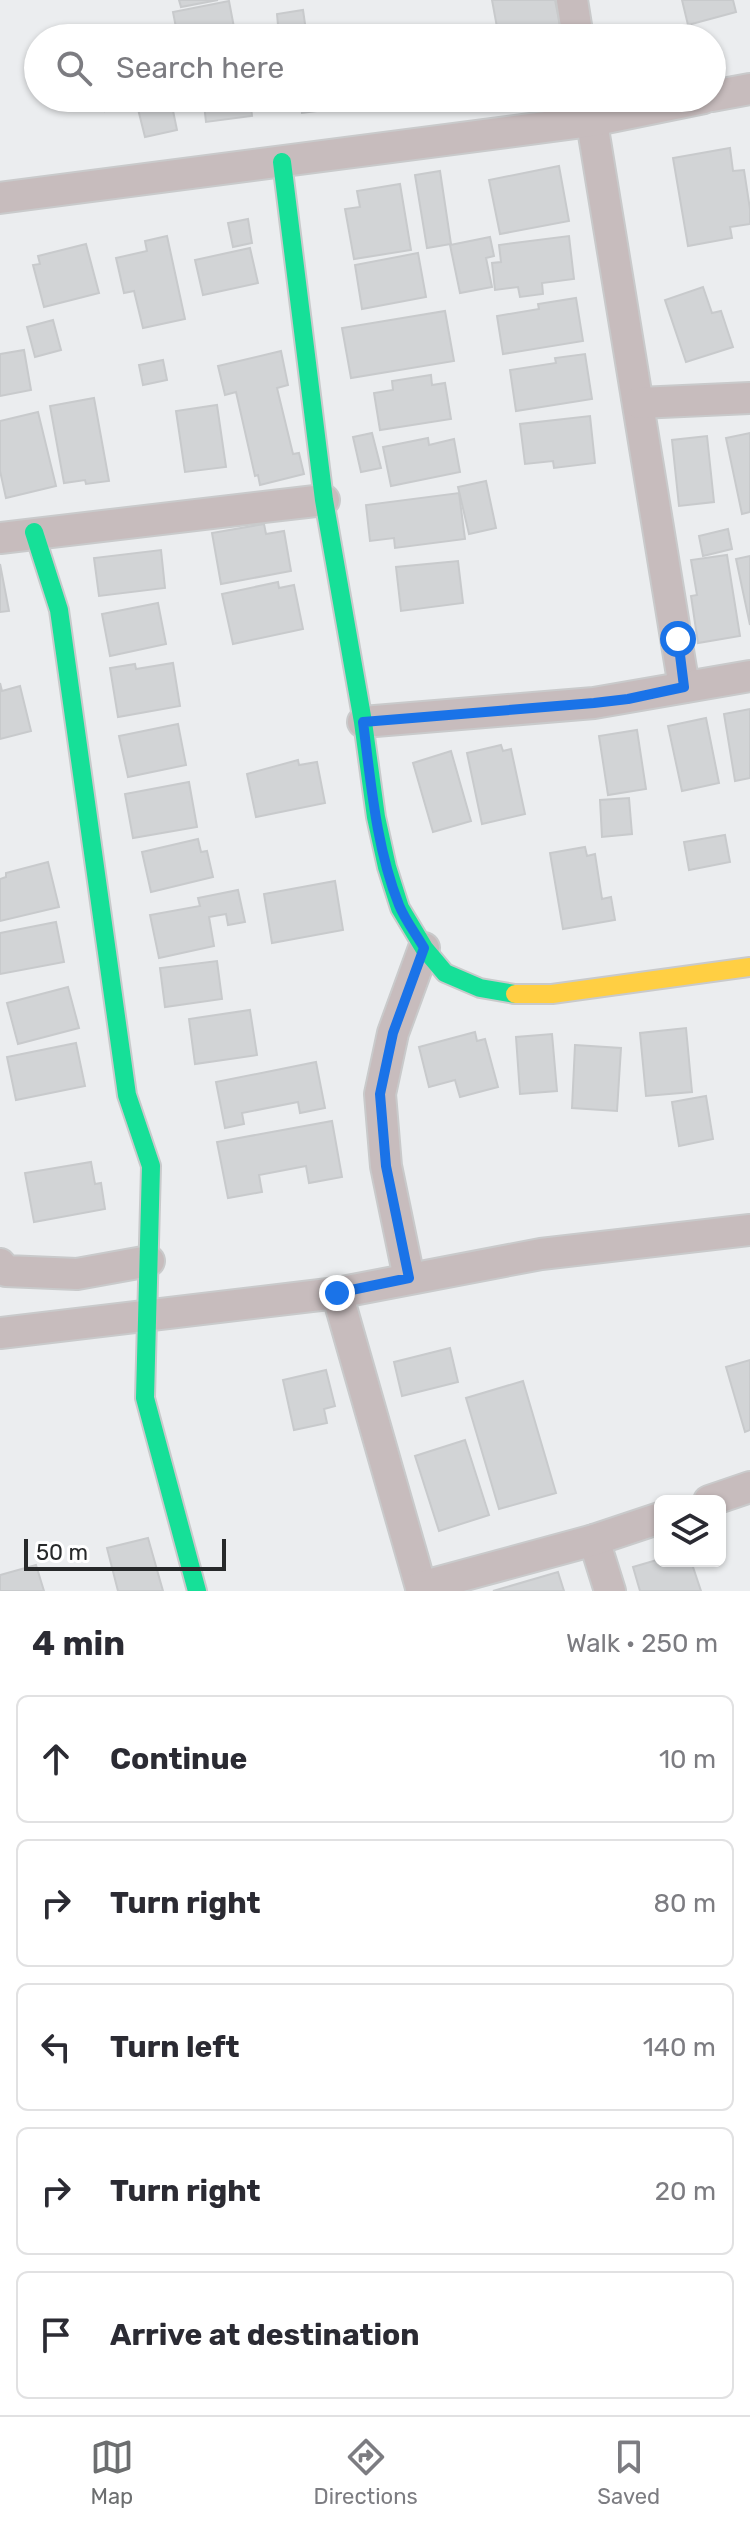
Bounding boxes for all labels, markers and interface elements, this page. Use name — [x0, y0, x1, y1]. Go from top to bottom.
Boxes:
search box — [24, 24, 726, 112]
icon: search — [52, 46, 96, 90]
text: Search here — [116, 50, 284, 86]
route start — [660, 621, 696, 657]
route end — [319, 1275, 355, 1311]
map controls — [654, 1495, 726, 1567]
button: layers — [654, 1495, 726, 1567]
scale bar — [24, 1535, 226, 1571]
text: 50 m — [36, 1539, 88, 1566]
text: 4 min — [32, 1623, 125, 1664]
text: Walk · 250 m — [566, 1628, 718, 1659]
icon: ahead — [34, 1737, 78, 1781]
text: Continue — [110, 1741, 247, 1777]
text: 10 m — [659, 1744, 716, 1775]
icon: right — [34, 1881, 78, 1925]
text: Turn right — [110, 1885, 261, 1921]
text: 80 m — [653, 1888, 716, 1919]
icon: left — [34, 2025, 78, 2069]
text: Turn left — [110, 2029, 240, 2065]
text: 140 m — [643, 2032, 716, 2063]
icon: right — [34, 2169, 78, 2213]
text: Turn right — [110, 2173, 261, 2209]
text: 20 m — [655, 2176, 716, 2207]
icon: arrive — [34, 2313, 78, 2357]
text: Arrive at destination — [110, 2317, 420, 2353]
tab: Map — [90, 2435, 134, 2510]
tab: Directions — [313, 2435, 418, 2510]
tab: Saved — [597, 2435, 660, 2510]

